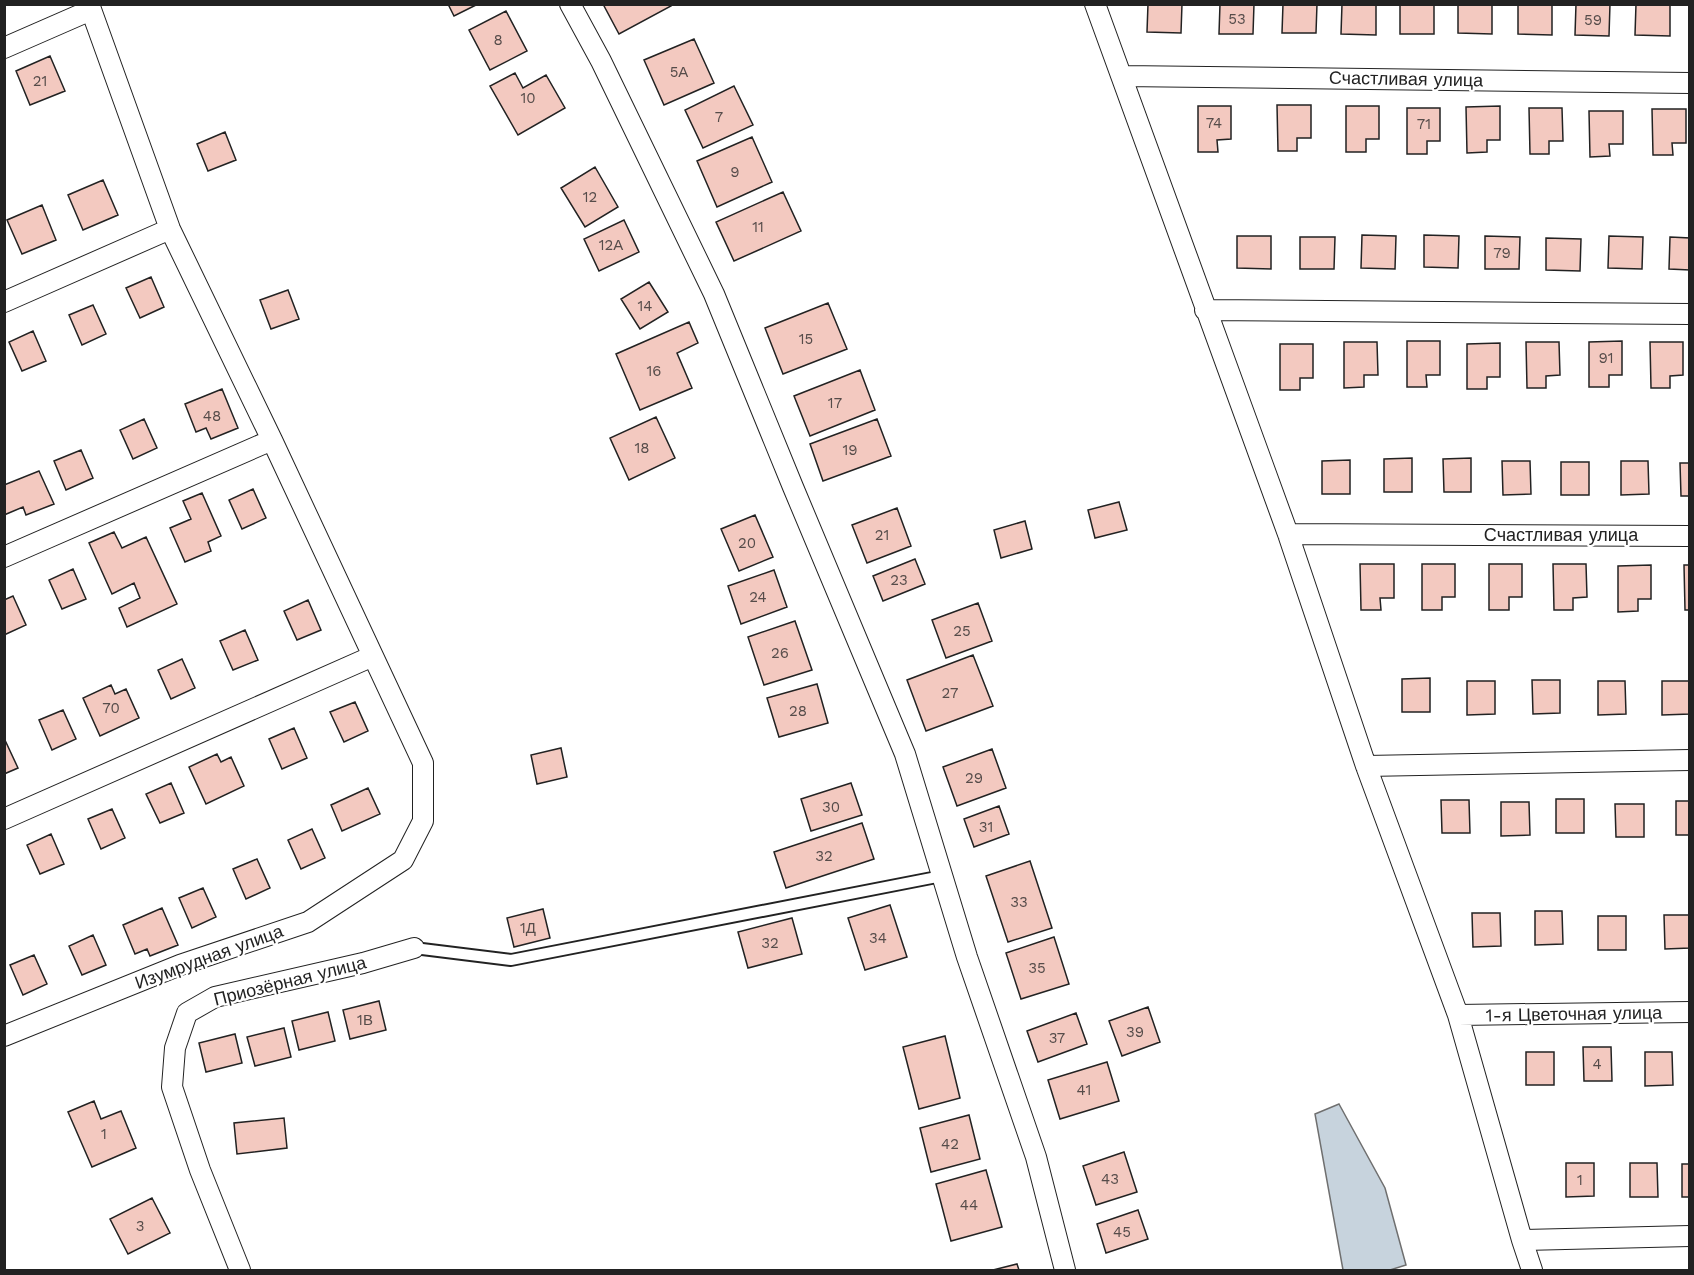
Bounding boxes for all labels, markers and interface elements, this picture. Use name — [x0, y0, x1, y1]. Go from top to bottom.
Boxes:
house number: 53 — [1228, 10, 1246, 28]
house number: 59 — [1584, 11, 1602, 29]
house number: 8 — [493, 31, 503, 49]
house number: 5А — [670, 63, 688, 81]
street label: Счастливая улица — [1329, 67, 1484, 90]
house number: 21 — [33, 72, 47, 90]
house number: 10 — [520, 89, 536, 107]
house number: 7 — [715, 108, 723, 126]
house number: 74 — [1206, 114, 1222, 132]
house number: 71 — [1417, 115, 1431, 133]
house number: 9 — [730, 163, 740, 181]
house number: 12 — [583, 188, 597, 206]
house number: 11 — [752, 218, 764, 236]
house number: 12А — [599, 236, 623, 254]
house number: 79 — [1493, 244, 1511, 262]
house number: 14 — [637, 297, 653, 315]
house number: 15 — [799, 330, 813, 348]
house number: 91 — [1598, 349, 1614, 367]
house number: 16 — [647, 362, 661, 380]
house number: 17 — [828, 394, 842, 412]
house number: 48 — [203, 407, 221, 425]
house number: 18 — [634, 439, 650, 457]
house number: 19 — [842, 441, 858, 459]
street label: Счастливая улица — [1484, 524, 1639, 545]
house number: 21 — [875, 526, 889, 544]
house number: 20 — [738, 534, 756, 552]
house number: 23 — [890, 571, 908, 589]
house number: 24 — [749, 588, 767, 606]
house number: 25 — [953, 622, 971, 640]
house number: 26 — [771, 644, 789, 662]
house number: 27 — [942, 684, 958, 702]
house number: 70 — [102, 699, 120, 717]
house number: 28 — [789, 702, 807, 720]
house number: 29 — [965, 769, 983, 787]
house number: 30 — [822, 798, 840, 816]
house number: 31 — [979, 818, 993, 836]
house number: 32 — [815, 847, 833, 865]
house number: 33 — [1010, 893, 1028, 911]
house number: 1Д — [520, 919, 536, 937]
street label: Изумрудная улица — [132, 920, 287, 993]
house number: 34 — [869, 929, 887, 947]
house number: 32 — [761, 934, 779, 952]
street label: Приозёрная улица — [211, 951, 369, 1010]
house number: 35 — [1028, 959, 1046, 977]
street label: 1-я Цветочная улица — [1486, 1001, 1663, 1026]
house number: 1В — [357, 1011, 373, 1029]
house number: 39 — [1126, 1023, 1144, 1041]
house number: 37 — [1049, 1029, 1065, 1047]
house number: 4 — [1592, 1055, 1602, 1073]
house number: 41 — [1077, 1081, 1091, 1099]
house number: 1 — [101, 1125, 107, 1143]
house number: 42 — [941, 1135, 959, 1153]
house number: 43 — [1101, 1170, 1119, 1188]
house number: 1 — [1577, 1171, 1583, 1189]
house number: 44 — [960, 1196, 978, 1214]
house number: 3 — [136, 1217, 144, 1235]
house number: 45 — [1113, 1223, 1131, 1241]

